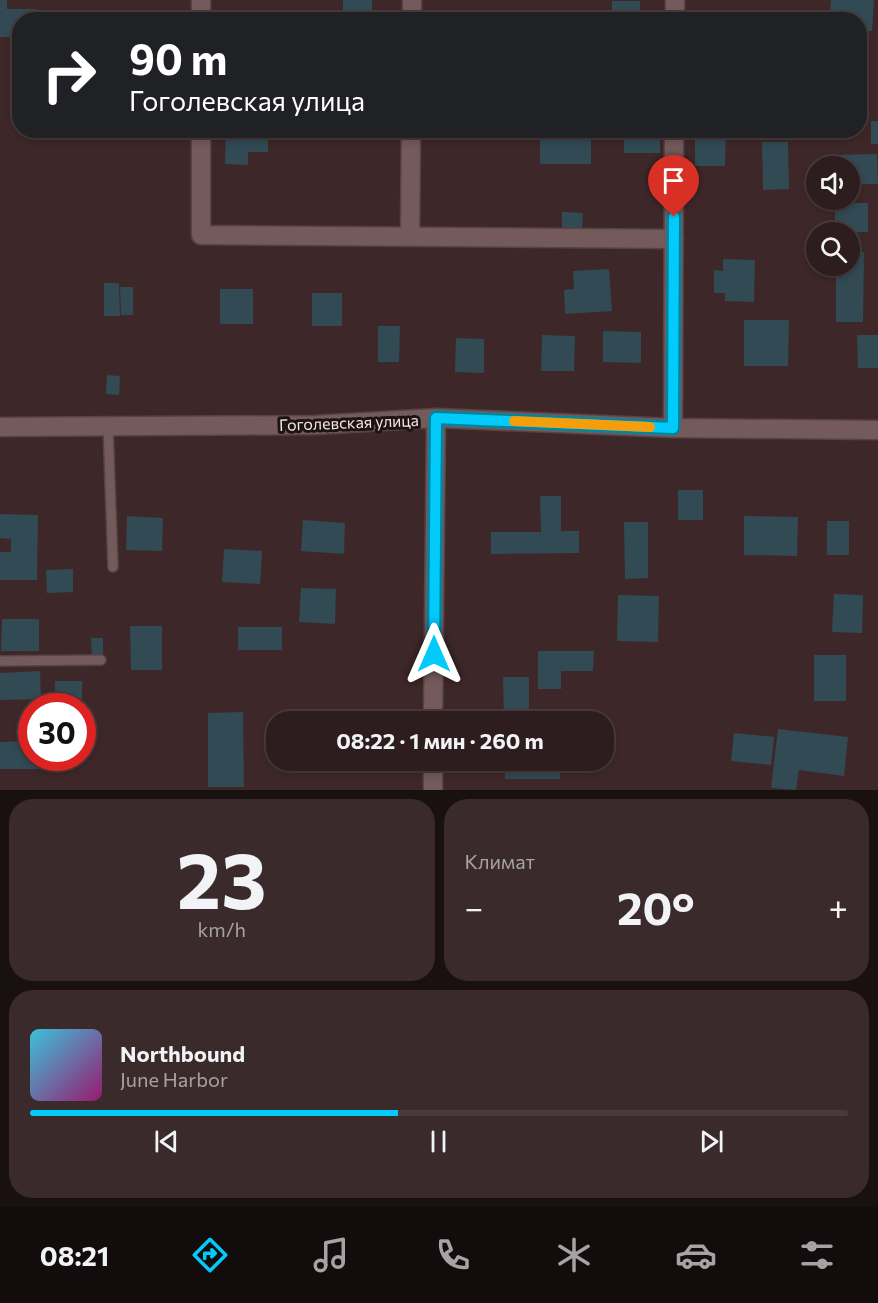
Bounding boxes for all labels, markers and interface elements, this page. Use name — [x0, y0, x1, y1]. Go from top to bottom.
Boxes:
text: 90 m — [129, 32, 228, 84]
icon: right — [30, 36, 108, 114]
text: Гоголевская улица — [129, 84, 365, 117]
pin — [648, 155, 699, 217]
map controls — [806, 156, 860, 276]
button: sound — [806, 156, 860, 210]
icon: arrive — [657, 164, 690, 197]
button: search — [806, 222, 860, 276]
street label: Гоголевская улица — [279, 410, 419, 434]
position arrow — [402, 622, 466, 686]
speed limit sign: 30 — [18, 693, 96, 771]
text: 08:22 · 1 мин · 260 m — [336, 727, 544, 754]
text: 23 — [177, 830, 267, 925]
text: Климат — [465, 849, 535, 873]
text: 20° — [617, 879, 695, 934]
text: − — [465, 886, 483, 927]
text: + — [829, 886, 848, 927]
text: km/h — [197, 917, 246, 941]
text: Northbound — [120, 1040, 245, 1067]
text: June Harbor — [120, 1067, 228, 1091]
icon: previous — [150, 1125, 183, 1158]
icon: pause — [422, 1125, 455, 1158]
icon: next — [695, 1125, 728, 1158]
icon: directions — [189, 1234, 231, 1276]
icon: music — [310, 1234, 352, 1276]
icon: phone — [432, 1234, 474, 1276]
icon: climate — [553, 1234, 595, 1276]
icon: car — [675, 1234, 717, 1276]
icon: filters — [796, 1234, 838, 1276]
text: 08:21 — [40, 1239, 109, 1272]

